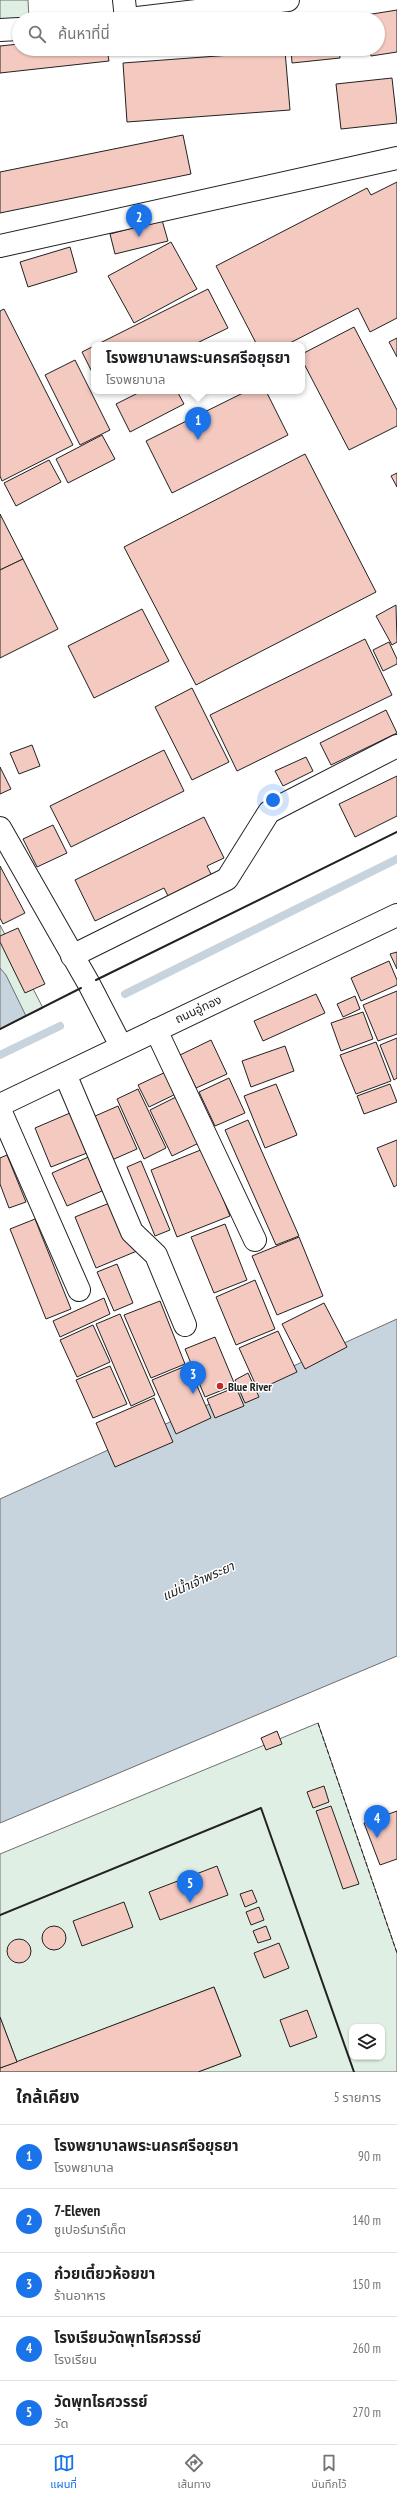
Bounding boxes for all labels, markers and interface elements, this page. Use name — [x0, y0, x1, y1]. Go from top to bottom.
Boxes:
search box — [12, 12, 385, 56]
icon: search — [26, 23, 48, 45]
text: ค้นหาที่นี่ — [58, 24, 110, 43]
pin: 2 — [126, 204, 152, 237]
popup — [91, 342, 305, 394]
text: โรงพยาบาลพระนครศรีอยุธยา — [106, 348, 290, 367]
text: โรงพยาบาล — [106, 371, 165, 388]
pin: 1 — [185, 407, 211, 440]
your location — [263, 790, 283, 810]
street label: ถนนอู่ทอง — [172, 992, 224, 1026]
pin: 3 — [180, 1361, 206, 1394]
place label: Blue River — [228, 1379, 272, 1394]
marker: Blue River — [215, 1381, 225, 1391]
water label: แม่น้ำเจ้าพระยา — [159, 1556, 237, 1604]
pin: 4 — [364, 1805, 390, 1838]
pin: 5 — [177, 1870, 203, 1903]
map controls — [349, 2024, 385, 2060]
button: layers — [349, 2024, 385, 2060]
text: ใกล้เคียง — [16, 2086, 79, 2108]
text: 5 รายการ — [334, 2089, 381, 2106]
text: โรงพยาบาลพระนครศรีอยุธยา — [54, 2136, 239, 2155]
text: 1 — [26, 2148, 32, 2165]
text: 90 m — [358, 2148, 381, 2165]
text: โรงพยาบาล — [54, 2159, 114, 2176]
text: 7-Eleven — [54, 2201, 100, 2220]
text: 2 — [26, 2212, 32, 2229]
text: 140 m — [352, 2212, 381, 2229]
text: ซูเปอร์มาร์เก็ต — [54, 2221, 126, 2238]
text: ก๋วยเตี๋ยวห้อยขา — [54, 2264, 155, 2283]
text: 3 — [26, 2276, 32, 2293]
text: 150 m — [352, 2276, 381, 2293]
text: ร้านอาหาร — [54, 2287, 106, 2304]
text: โรงเรียนวัดพุทไธศวรรย์ — [54, 2328, 201, 2347]
text: 4 — [26, 2340, 32, 2357]
text: 260 m — [352, 2340, 381, 2357]
text: โรงเรียน — [54, 2351, 97, 2368]
text: วัดพุทไธศวรรย์ — [54, 2392, 148, 2411]
text: 5 — [26, 2404, 32, 2421]
text: 270 m — [352, 2404, 381, 2421]
text: วัด — [54, 2415, 68, 2432]
tab: แผนที่ — [50, 2452, 77, 2493]
tab: เส้นทาง — [178, 2452, 211, 2493]
tab: บันทึกไว้ — [311, 2452, 347, 2493]

